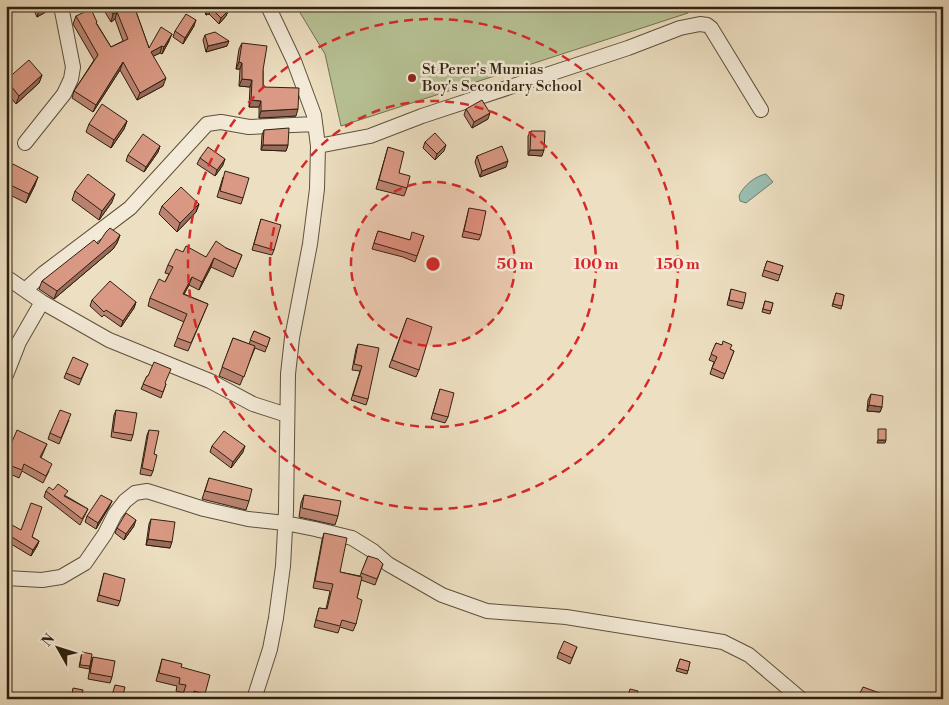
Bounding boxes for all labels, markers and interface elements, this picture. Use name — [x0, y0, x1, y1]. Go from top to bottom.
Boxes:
place label: St Perer's Mumias Boy's Secondary School — [421, 60, 582, 96]
marker: St Perer's Mumias Boy's Secondary School — [406, 72, 418, 84]
centre of rings — [424, 255, 442, 273]
text: 50 m — [497, 255, 533, 274]
text: 100 m — [574, 255, 619, 274]
text: 150 m — [656, 255, 700, 274]
north arrow — [32, 622, 82, 672]
text: N — [38, 630, 59, 650]

